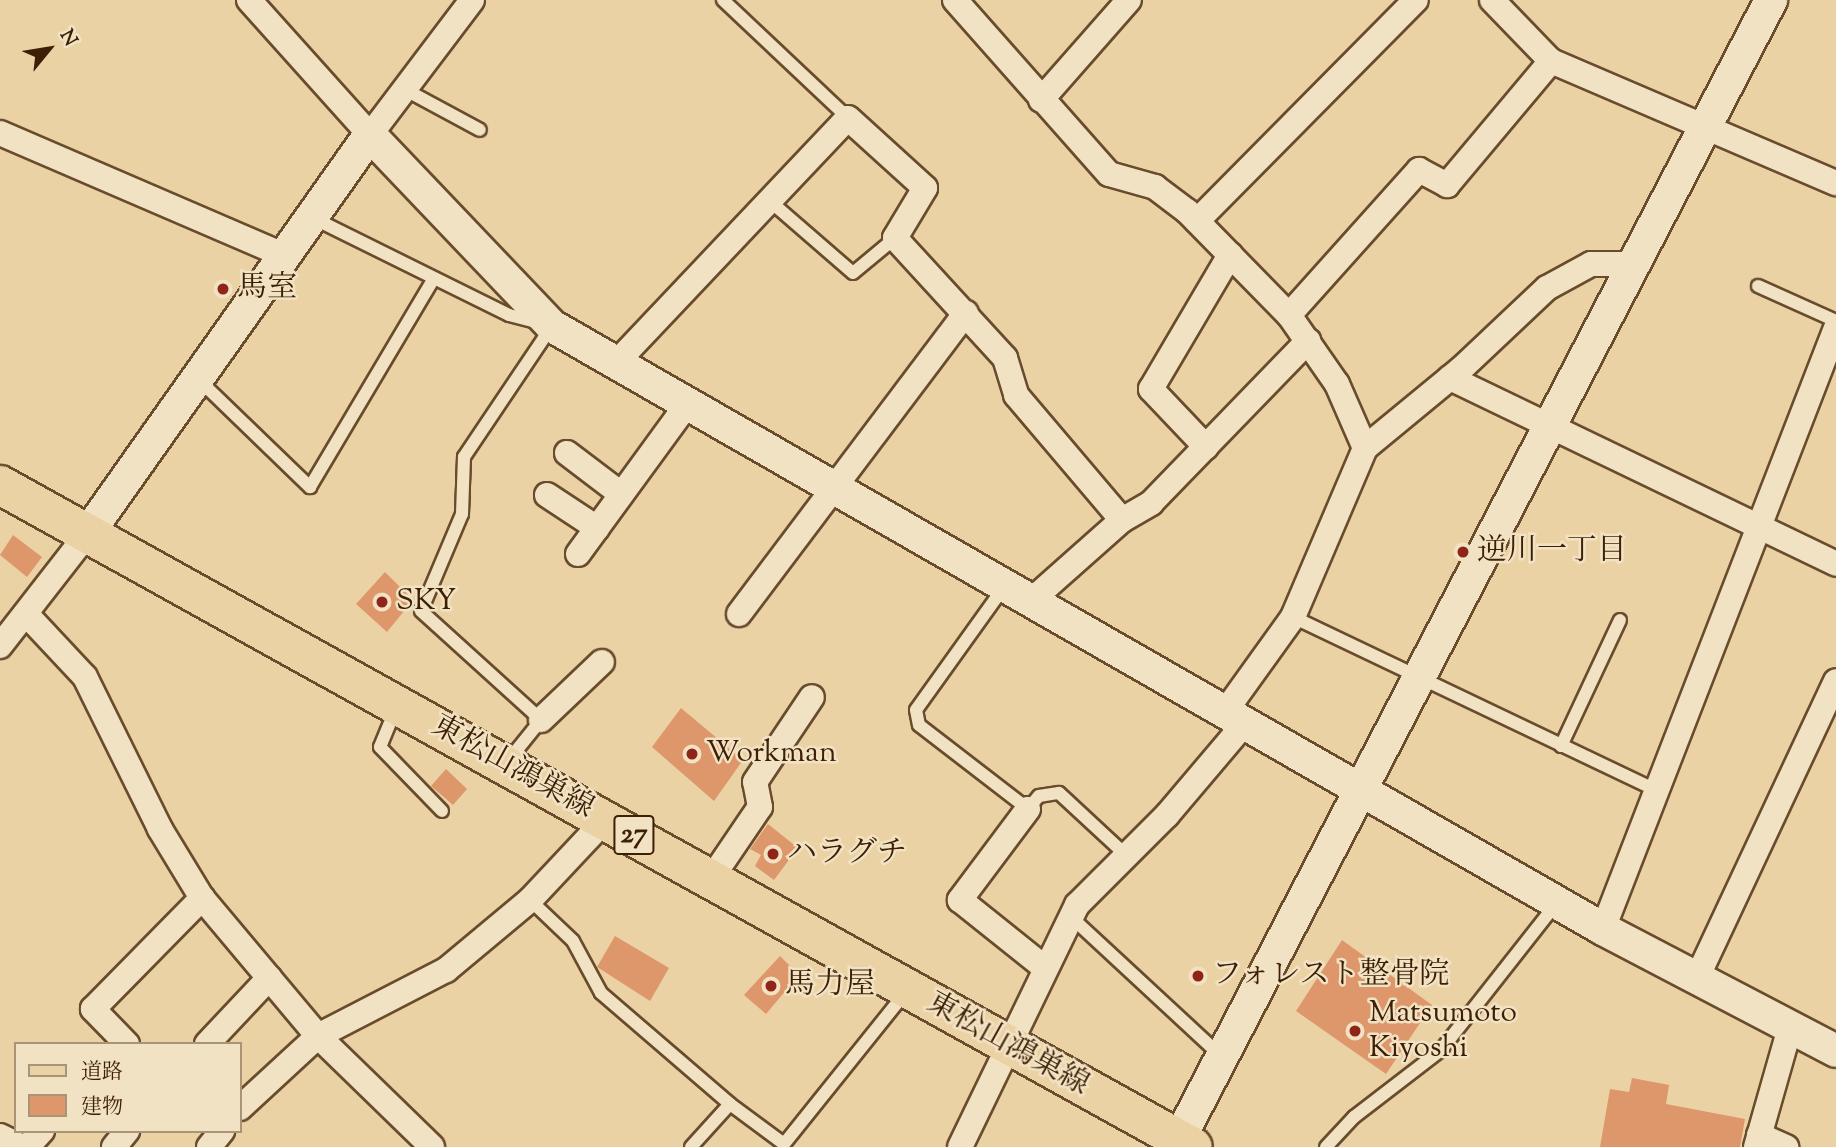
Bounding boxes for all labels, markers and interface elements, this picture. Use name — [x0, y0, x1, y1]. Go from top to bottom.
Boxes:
north arrow — [14, 14, 84, 84]
text: N — [52, 25, 83, 52]
place label: 馬室 — [237, 271, 297, 307]
marker: 馬室 — [215, 281, 231, 297]
place label: 逆川一丁目 — [1477, 534, 1627, 570]
marker: 逆川一丁目 — [1455, 544, 1471, 560]
place label: SKY — [396, 584, 456, 620]
marker: SKY — [374, 594, 390, 610]
street label: 東松山鴻巣線 — [425, 709, 599, 827]
place label: Workman — [706, 736, 837, 772]
marker: Workman — [684, 746, 700, 762]
road number: 27 — [613, 810, 655, 860]
place label: ハラグチ — [787, 836, 907, 872]
marker: ハラグチ — [765, 846, 781, 862]
place label: フォレスト整骨院 — [1212, 958, 1452, 994]
place label: 馬力屋 — [785, 968, 875, 1004]
marker: フォレスト整骨院 — [1190, 968, 1206, 984]
marker: 馬力屋 — [763, 978, 779, 994]
street label: 東松山鴻巣線 — [920, 986, 1094, 1104]
place label: Matsumoto Kiyoshi — [1369, 996, 1517, 1066]
marker: Matsumoto Kiyoshi — [1347, 1023, 1363, 1039]
legend — [14, 1042, 242, 1133]
text: 道路 — [81, 1058, 123, 1088]
text: 建物 — [81, 1093, 123, 1123]

